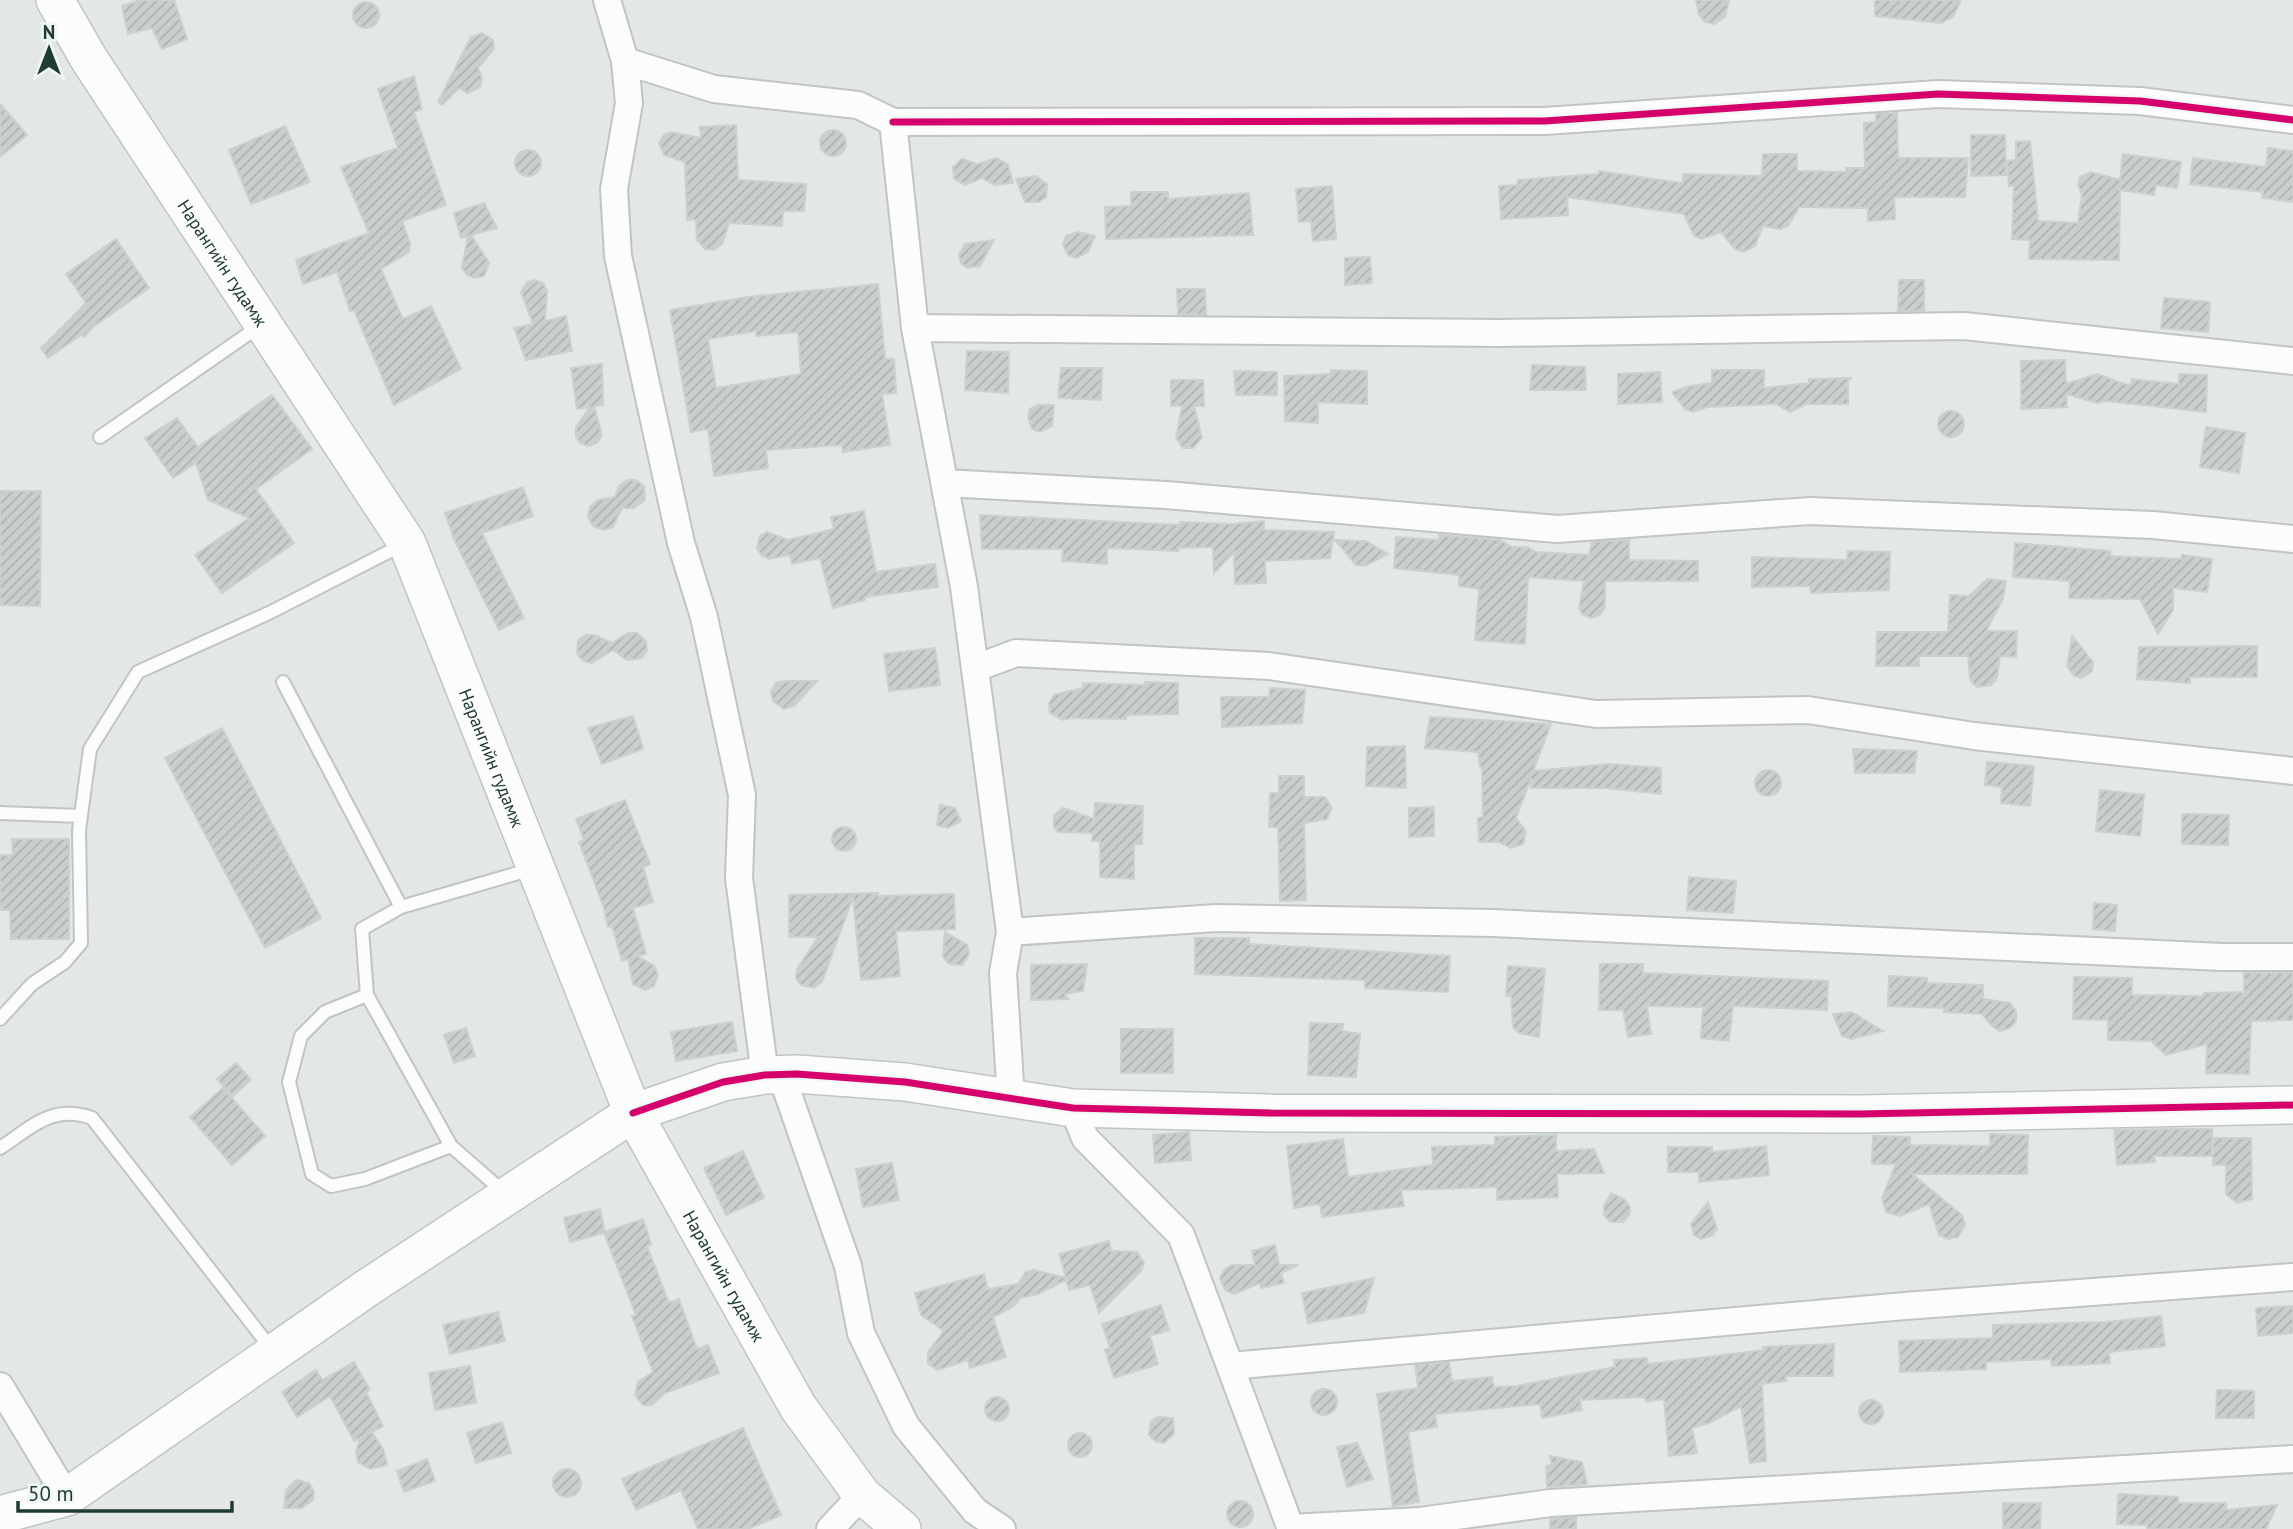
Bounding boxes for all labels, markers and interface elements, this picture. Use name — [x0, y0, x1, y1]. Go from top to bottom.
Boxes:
north arrow — [14, 14, 84, 84]
text: N — [43, 20, 55, 44]
street label: Нарангийн гудамж — [173, 195, 273, 331]
street label: Нарангийн гудамж — [454, 685, 530, 830]
street label: Нарангийн гудамж — [678, 1206, 770, 1346]
scale bar — [18, 1470, 231, 1514]
text: 50 m — [28, 1480, 74, 1507]

